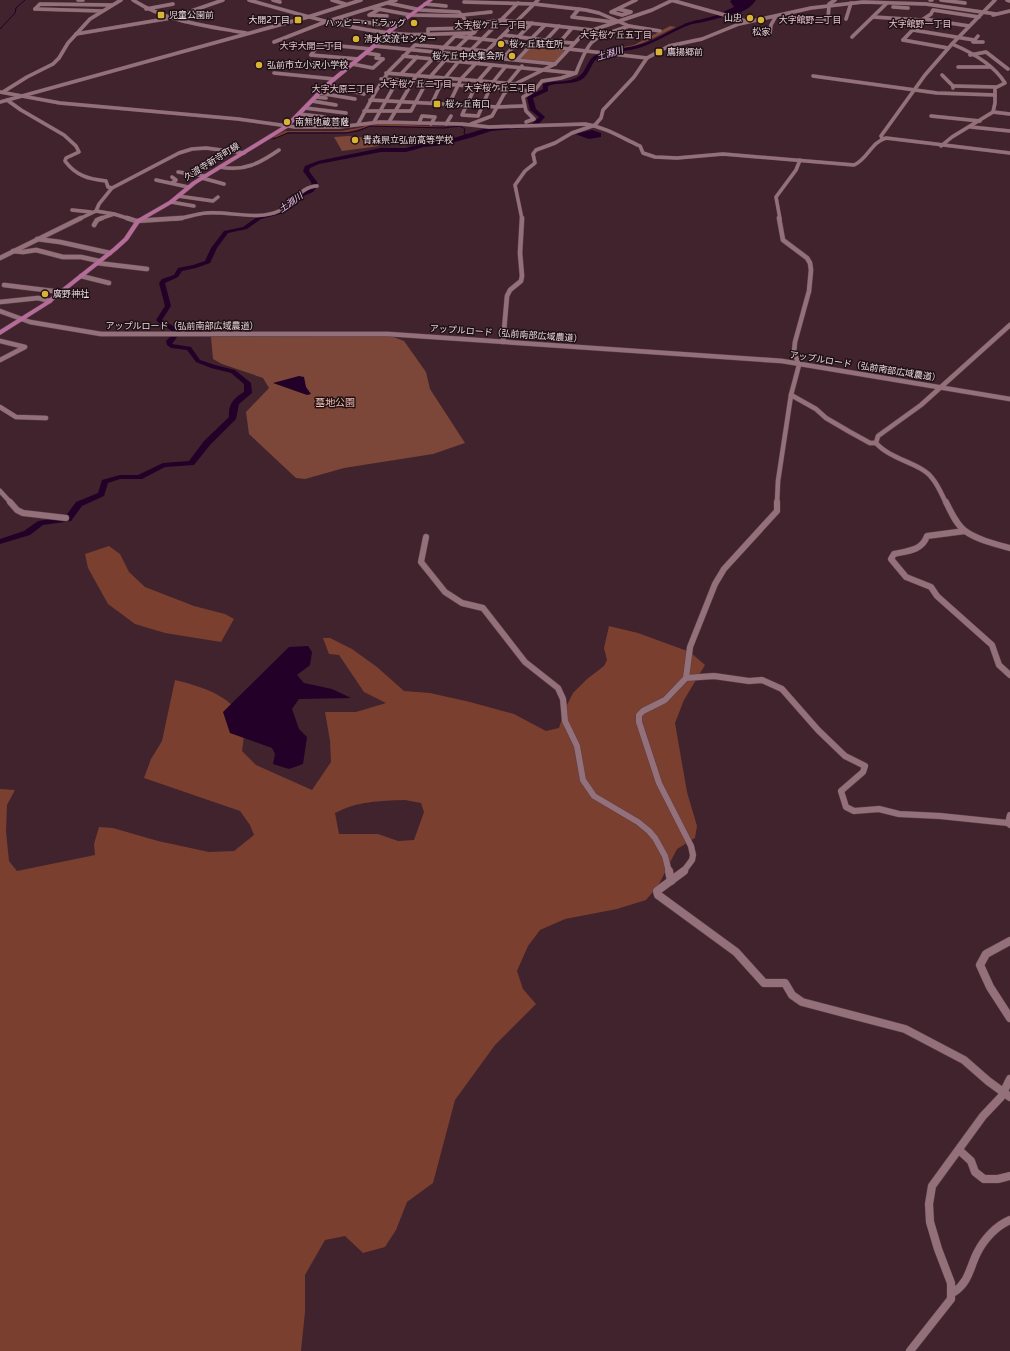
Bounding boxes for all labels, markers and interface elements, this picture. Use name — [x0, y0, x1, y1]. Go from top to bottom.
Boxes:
marker: 児童公園前 — [156, 10, 166, 20]
place label: 児童公園前 — [169, 10, 214, 21]
place label: 山忠 — [724, 13, 742, 24]
marker: 山忠 — [745, 13, 755, 23]
place label: 大開2丁目 — [248, 15, 290, 26]
marker: 大開2丁目 — [293, 15, 303, 25]
marker: 松家 — [756, 15, 766, 25]
district label: 大字館野二丁目 — [778, 15, 842, 26]
place label: ハッピー・ドラッグ — [325, 18, 406, 29]
marker: ハッピー・ドラッグ — [409, 18, 419, 28]
district label: 大字館野一丁目 — [888, 19, 952, 30]
district label: 大字桜ケ丘一丁目 — [454, 20, 526, 31]
place label: 松家 — [752, 27, 771, 38]
district label: 大字桜ケ丘五丁目 — [580, 30, 652, 41]
marker: 清水交流センター — [351, 34, 361, 44]
place label: 清水交流センター — [364, 34, 436, 45]
marker: 桜ヶ丘駐在所 — [496, 39, 506, 49]
place label: 桜ヶ丘駐在所 — [509, 39, 563, 50]
district label: 大字大開二丁目 — [279, 41, 343, 52]
water label: 土淵川 — [595, 45, 625, 63]
marker: 鷹揚郷前 — [654, 47, 664, 57]
place label: 鷹揚郷前 — [667, 47, 703, 58]
place label: 桜ヶ丘中央集会所 — [432, 51, 504, 62]
marker: 桜ヶ丘中央集会所 — [507, 51, 517, 61]
marker: 弘前市立小沢小学校 — [254, 60, 264, 70]
place label: 弘前市立小沢小学校 — [267, 60, 348, 71]
district label: 大字桜ケ丘二丁目 — [380, 79, 452, 90]
district label: 大字桜ケ丘三丁目 — [464, 83, 536, 94]
district label: 大字大原三丁目 — [311, 84, 375, 95]
marker: 桜ヶ丘南口 — [432, 99, 442, 109]
place label: 桜ヶ丘南口 — [445, 99, 490, 110]
marker: 南無地蔵菩薩 — [282, 117, 292, 127]
place label: 南無地蔵菩薩 — [295, 117, 349, 128]
marker: 青森県立弘前高等学校 — [350, 135, 360, 145]
place label: 青森県立弘前高等学校 — [363, 135, 453, 146]
street label: 久渡寺新寺町線 — [182, 140, 242, 183]
water label: 土淵川 — [277, 190, 306, 215]
marker: 廣野神社 — [40, 289, 50, 299]
place label: 廣野神社 — [53, 289, 89, 300]
street label: アップルロード（弘前南部広域農道） — [105, 321, 259, 332]
street label: アップルロード（弘前南部広域農道） — [429, 323, 583, 345]
street label: アップルロード（弘前南部広域農道） — [789, 350, 941, 384]
park label: 墓地公園 — [315, 397, 355, 409]

